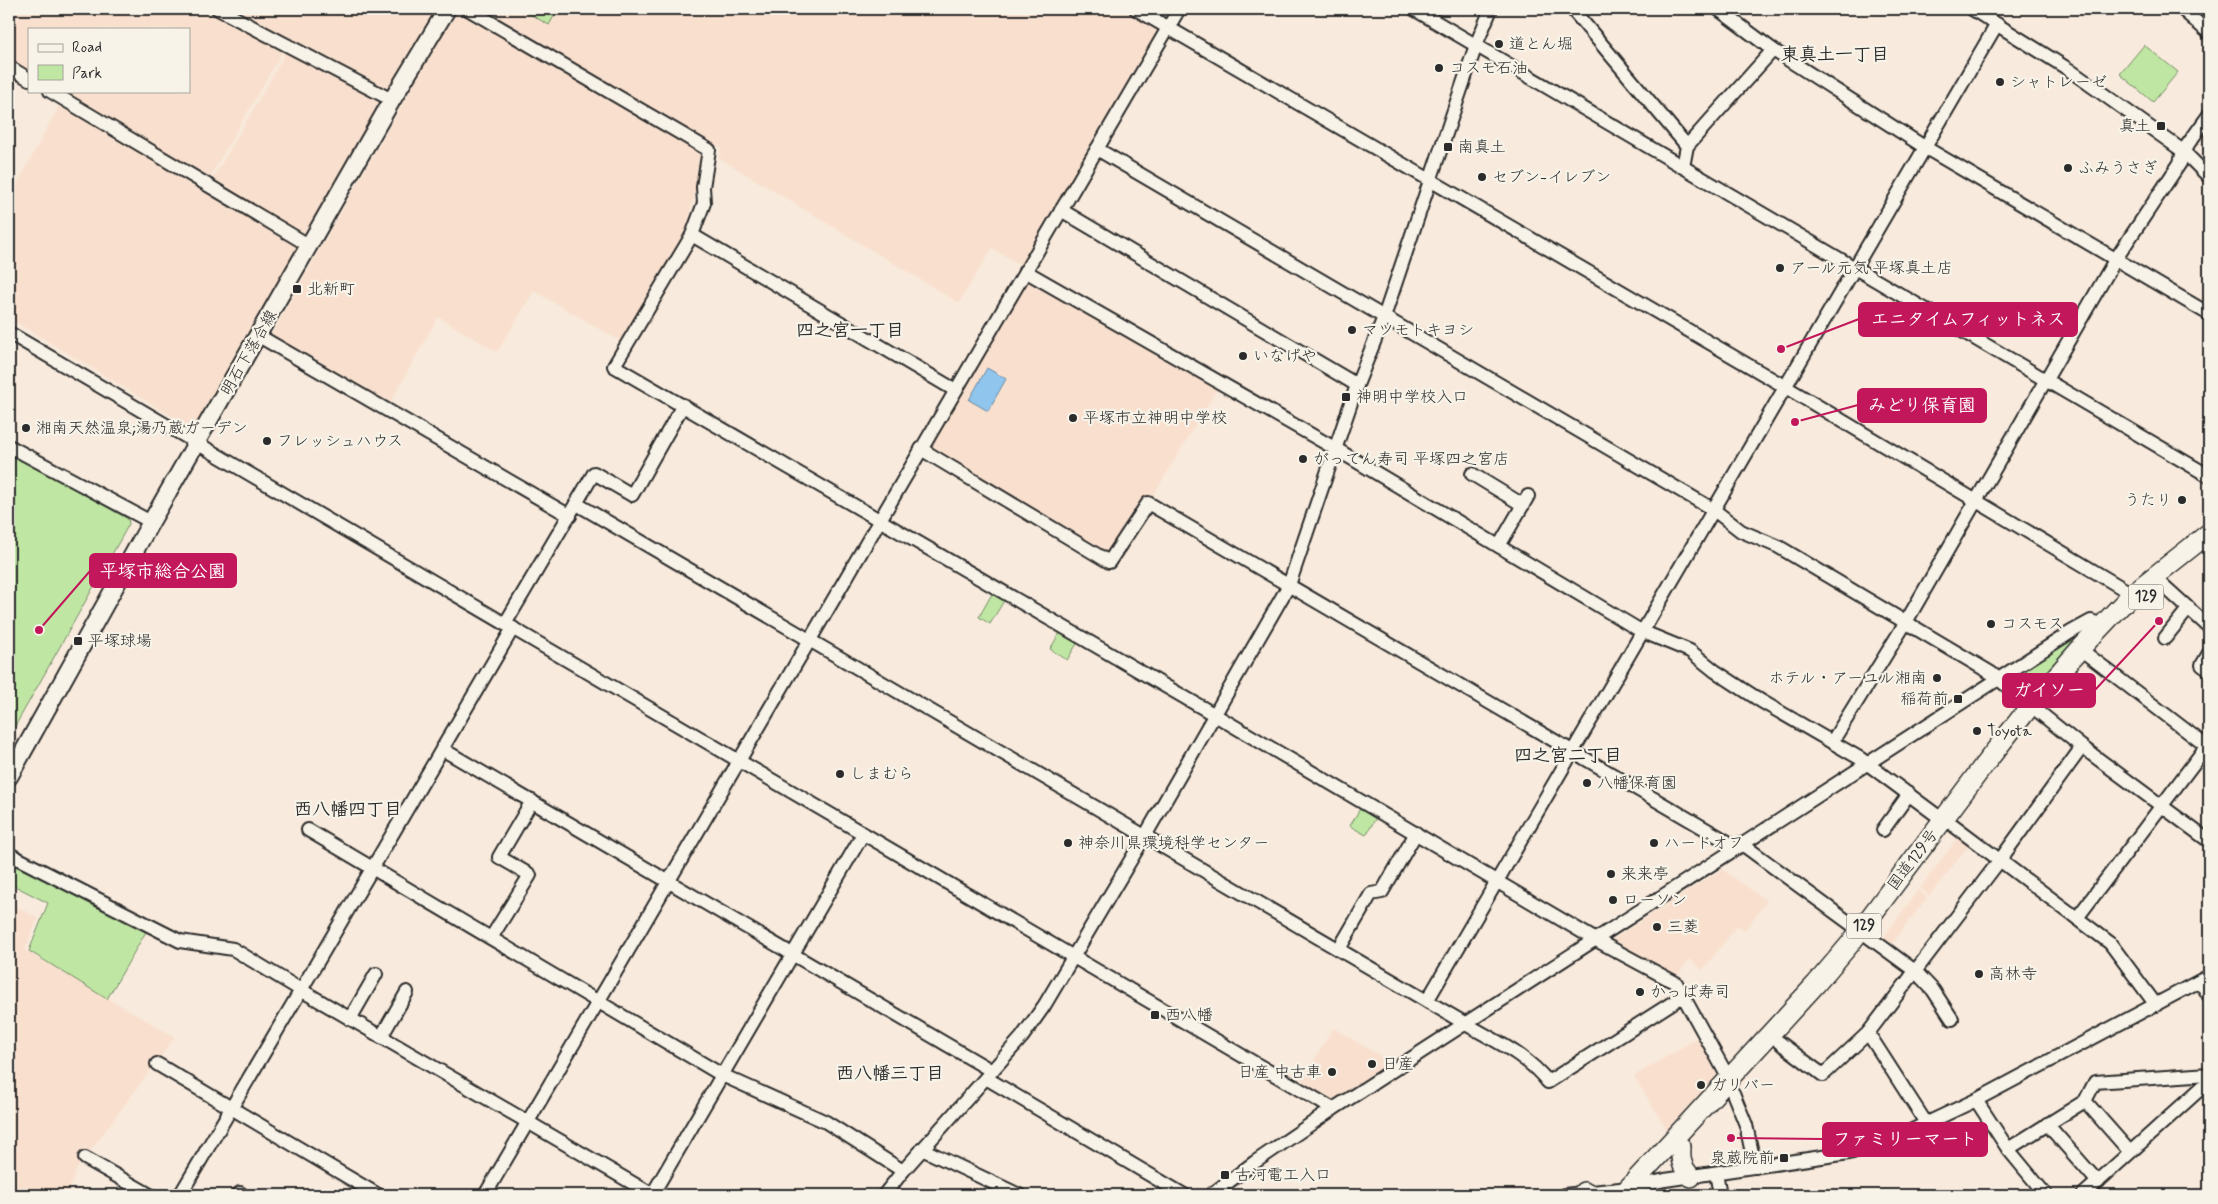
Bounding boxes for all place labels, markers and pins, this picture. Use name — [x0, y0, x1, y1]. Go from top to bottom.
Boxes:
place label: 道とん堀 — [1509, 34, 1573, 55]
marker: 道とん堀 — [1493, 38, 1505, 50]
place label: コスモ石油 — [1449, 58, 1528, 79]
marker: コスモ石油 — [1433, 62, 1445, 74]
place label: シャトレーゼ — [2010, 72, 2107, 93]
marker: シャトレーゼ — [1994, 76, 2006, 88]
place label: 真土 — [2119, 116, 2151, 137]
marker: 真土 — [2155, 120, 2167, 132]
place label: 南真土 — [1458, 137, 1506, 158]
marker: 南真土 — [1442, 141, 1454, 153]
place label: ふみうさぎ — [2078, 158, 2158, 179]
marker: ふみうさぎ — [2062, 162, 2074, 174]
place label: セブン-イレブン — [1492, 167, 1611, 188]
marker: セブン-イレブン — [1476, 171, 1488, 183]
place label: アール元気 平塚真土店 — [1790, 258, 1953, 279]
marker: アール元気 平塚真土店 — [1774, 262, 1786, 274]
place label: 北新町 — [307, 279, 355, 300]
marker: 北新町 — [291, 283, 303, 295]
callout: エニタイムフィットネス — [1859, 303, 2077, 336]
place label: マツモトキヨシ — [1362, 320, 1474, 341]
marker: マツモトキヨシ — [1346, 324, 1358, 336]
place label: いなげや — [1253, 346, 1317, 367]
marker: いなげや — [1237, 350, 1249, 362]
place label: 神明中学校入口 — [1356, 387, 1468, 408]
callout: みどり保育園 — [1858, 389, 1986, 422]
marker: 神明中学校入口 — [1340, 391, 1352, 403]
place label: 平塚市立神明中学校 — [1083, 408, 1227, 429]
marker: 平塚市立神明中学校 — [1067, 412, 1079, 424]
place label: 湘南天然温泉;湯乃蔵ガーデン — [36, 418, 248, 439]
marker: 湘南天然温泉;湯乃蔵ガーデン — [20, 422, 32, 434]
place label: フレッシュハウス — [277, 431, 403, 452]
marker: フレッシュハウス — [261, 435, 273, 447]
place label: がってん寿司 平塚四之宮店 — [1313, 449, 1509, 470]
marker: がってん寿司 平塚四之宮店 — [1297, 453, 1309, 465]
place label: うたり — [2124, 490, 2172, 511]
marker: うたり — [2176, 494, 2188, 506]
callout: 平塚市総合公園 — [90, 554, 236, 587]
place label: コスモス — [2001, 614, 2064, 635]
marker: コスモス — [1985, 618, 1997, 630]
place label: 平塚球場 — [88, 631, 152, 652]
marker: 平塚球場 — [72, 635, 84, 647]
place label: ホテル・アーユル湘南 — [1768, 668, 1927, 689]
marker: ホテル・アーユル湘南 — [1931, 672, 1943, 684]
callout: ガイソー — [2003, 674, 2095, 707]
place label: 稲荷前 — [1900, 689, 1948, 710]
marker: 稲荷前 — [1952, 693, 1964, 705]
place label: Toyota — [1987, 721, 2032, 742]
marker: Toyota — [1971, 725, 1983, 737]
place label: しまむら — [850, 764, 914, 785]
marker: しまむら — [834, 768, 846, 780]
place label: 八幡保育園 — [1597, 773, 1677, 794]
marker: 八幡保育園 — [1581, 777, 1593, 789]
place label: 神奈川県環境科学センター — [1078, 833, 1269, 854]
place label: ハードオフ — [1664, 833, 1744, 854]
marker: 神奈川県環境科学センター — [1062, 837, 1074, 849]
marker: ハードオフ — [1648, 837, 1660, 849]
place label: 来来亭 — [1621, 864, 1669, 885]
marker: 来来亭 — [1605, 868, 1617, 880]
place label: ローソン — [1623, 890, 1687, 911]
marker: ローソン — [1607, 894, 1619, 906]
place label: 三菱 — [1667, 917, 1699, 938]
marker: 三菱 — [1651, 921, 1663, 933]
place label: 高林寺 — [1989, 964, 2037, 985]
marker: 高林寺 — [1973, 968, 1985, 980]
place label: かっぱ寿司 — [1650, 982, 1730, 1003]
marker: かっぱ寿司 — [1634, 986, 1646, 998]
place label: 西八幡 — [1165, 1005, 1213, 1026]
marker: 西八幡 — [1149, 1009, 1161, 1021]
place label: 日産 — [1382, 1054, 1414, 1075]
marker: 日産 — [1366, 1058, 1378, 1070]
place label: 日産 中古車 — [1238, 1062, 1322, 1083]
marker: 日産 中古車 — [1326, 1066, 1338, 1078]
place label: ガリバー — [1711, 1075, 1775, 1096]
marker: ガリバー — [1695, 1079, 1707, 1091]
callout: ファミリーマート — [1823, 1123, 1987, 1156]
place label: 泉蔵院前 — [1710, 1148, 1774, 1169]
marker: 泉蔵院前 — [1778, 1152, 1790, 1164]
place label: 古河電工入口 — [1235, 1165, 1331, 1186]
marker: 古河電工入口 — [1219, 1169, 1231, 1181]

